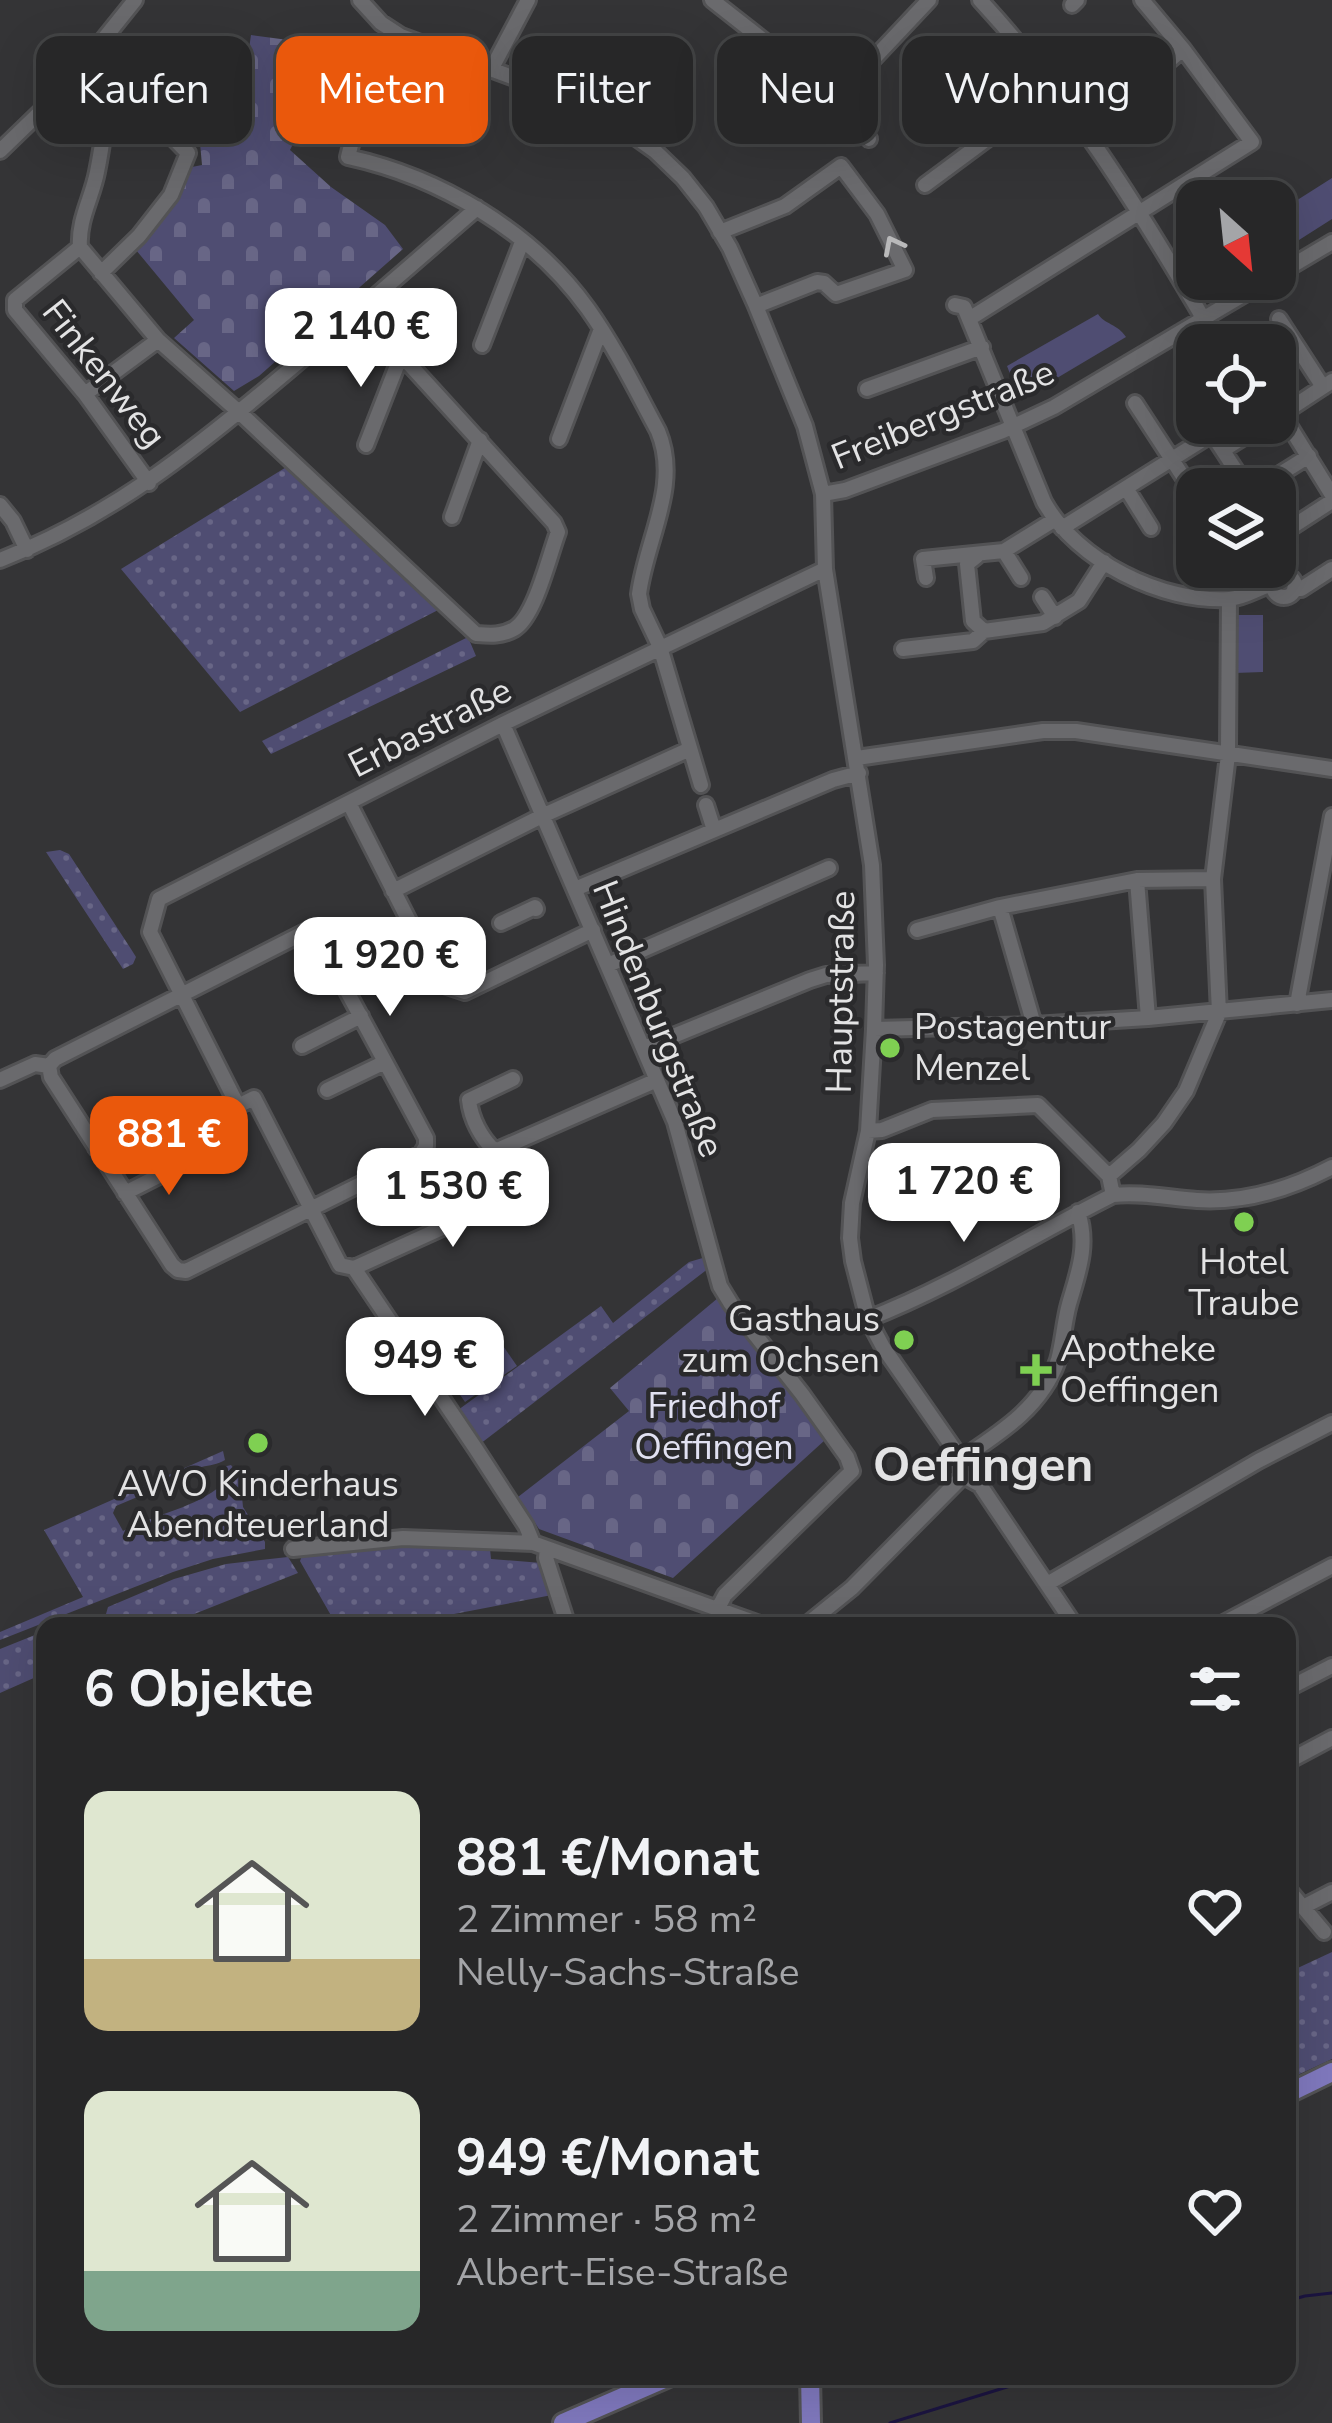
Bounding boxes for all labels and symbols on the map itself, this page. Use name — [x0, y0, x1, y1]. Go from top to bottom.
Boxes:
north arrow — [1176, 180, 1296, 300]
one-way arrow — [883, 236, 907, 257]
pin: 2 140 € — [250, 288, 472, 390]
street label: Finkenweg — [31, 290, 177, 458]
street label: Freibergstraße — [824, 348, 1062, 482]
street label: Erbastraße — [340, 666, 520, 790]
street label: Hindenburgstraße — [580, 873, 736, 1165]
street label: Hauptstraße — [815, 890, 867, 1094]
pin: 1 920 € — [279, 917, 501, 1019]
place label: Postagentur Menzel — [914, 1003, 1111, 1093]
marker: Postagentur Menzel — [877, 1035, 903, 1061]
pin: 881 € — [85, 1096, 253, 1198]
pin: 1 720 € — [853, 1143, 1075, 1245]
pin: 1 530 € — [342, 1148, 564, 1250]
marker: Hotel Traube — [1231, 1209, 1257, 1235]
place label: Hotel Traube — [1188, 1238, 1300, 1328]
place label: Gasthaus zum Ochsen — [681, 1295, 880, 1385]
pin: 949 € — [341, 1317, 509, 1419]
place label: Apotheke Oeffingen — [1060, 1325, 1219, 1415]
marker: Gasthaus zum Ochsen — [891, 1327, 917, 1353]
marker: Apotheke Oeffingen — [1023, 1357, 1049, 1383]
park label: Friedhof Oeffingen — [634, 1382, 794, 1472]
marker: AWO Kinderhaus Abendteuerland — [245, 1430, 271, 1456]
district label: Oeffingen — [873, 1432, 1093, 1498]
place label: AWO Kinderhaus Abendteuerland — [117, 1460, 399, 1550]

